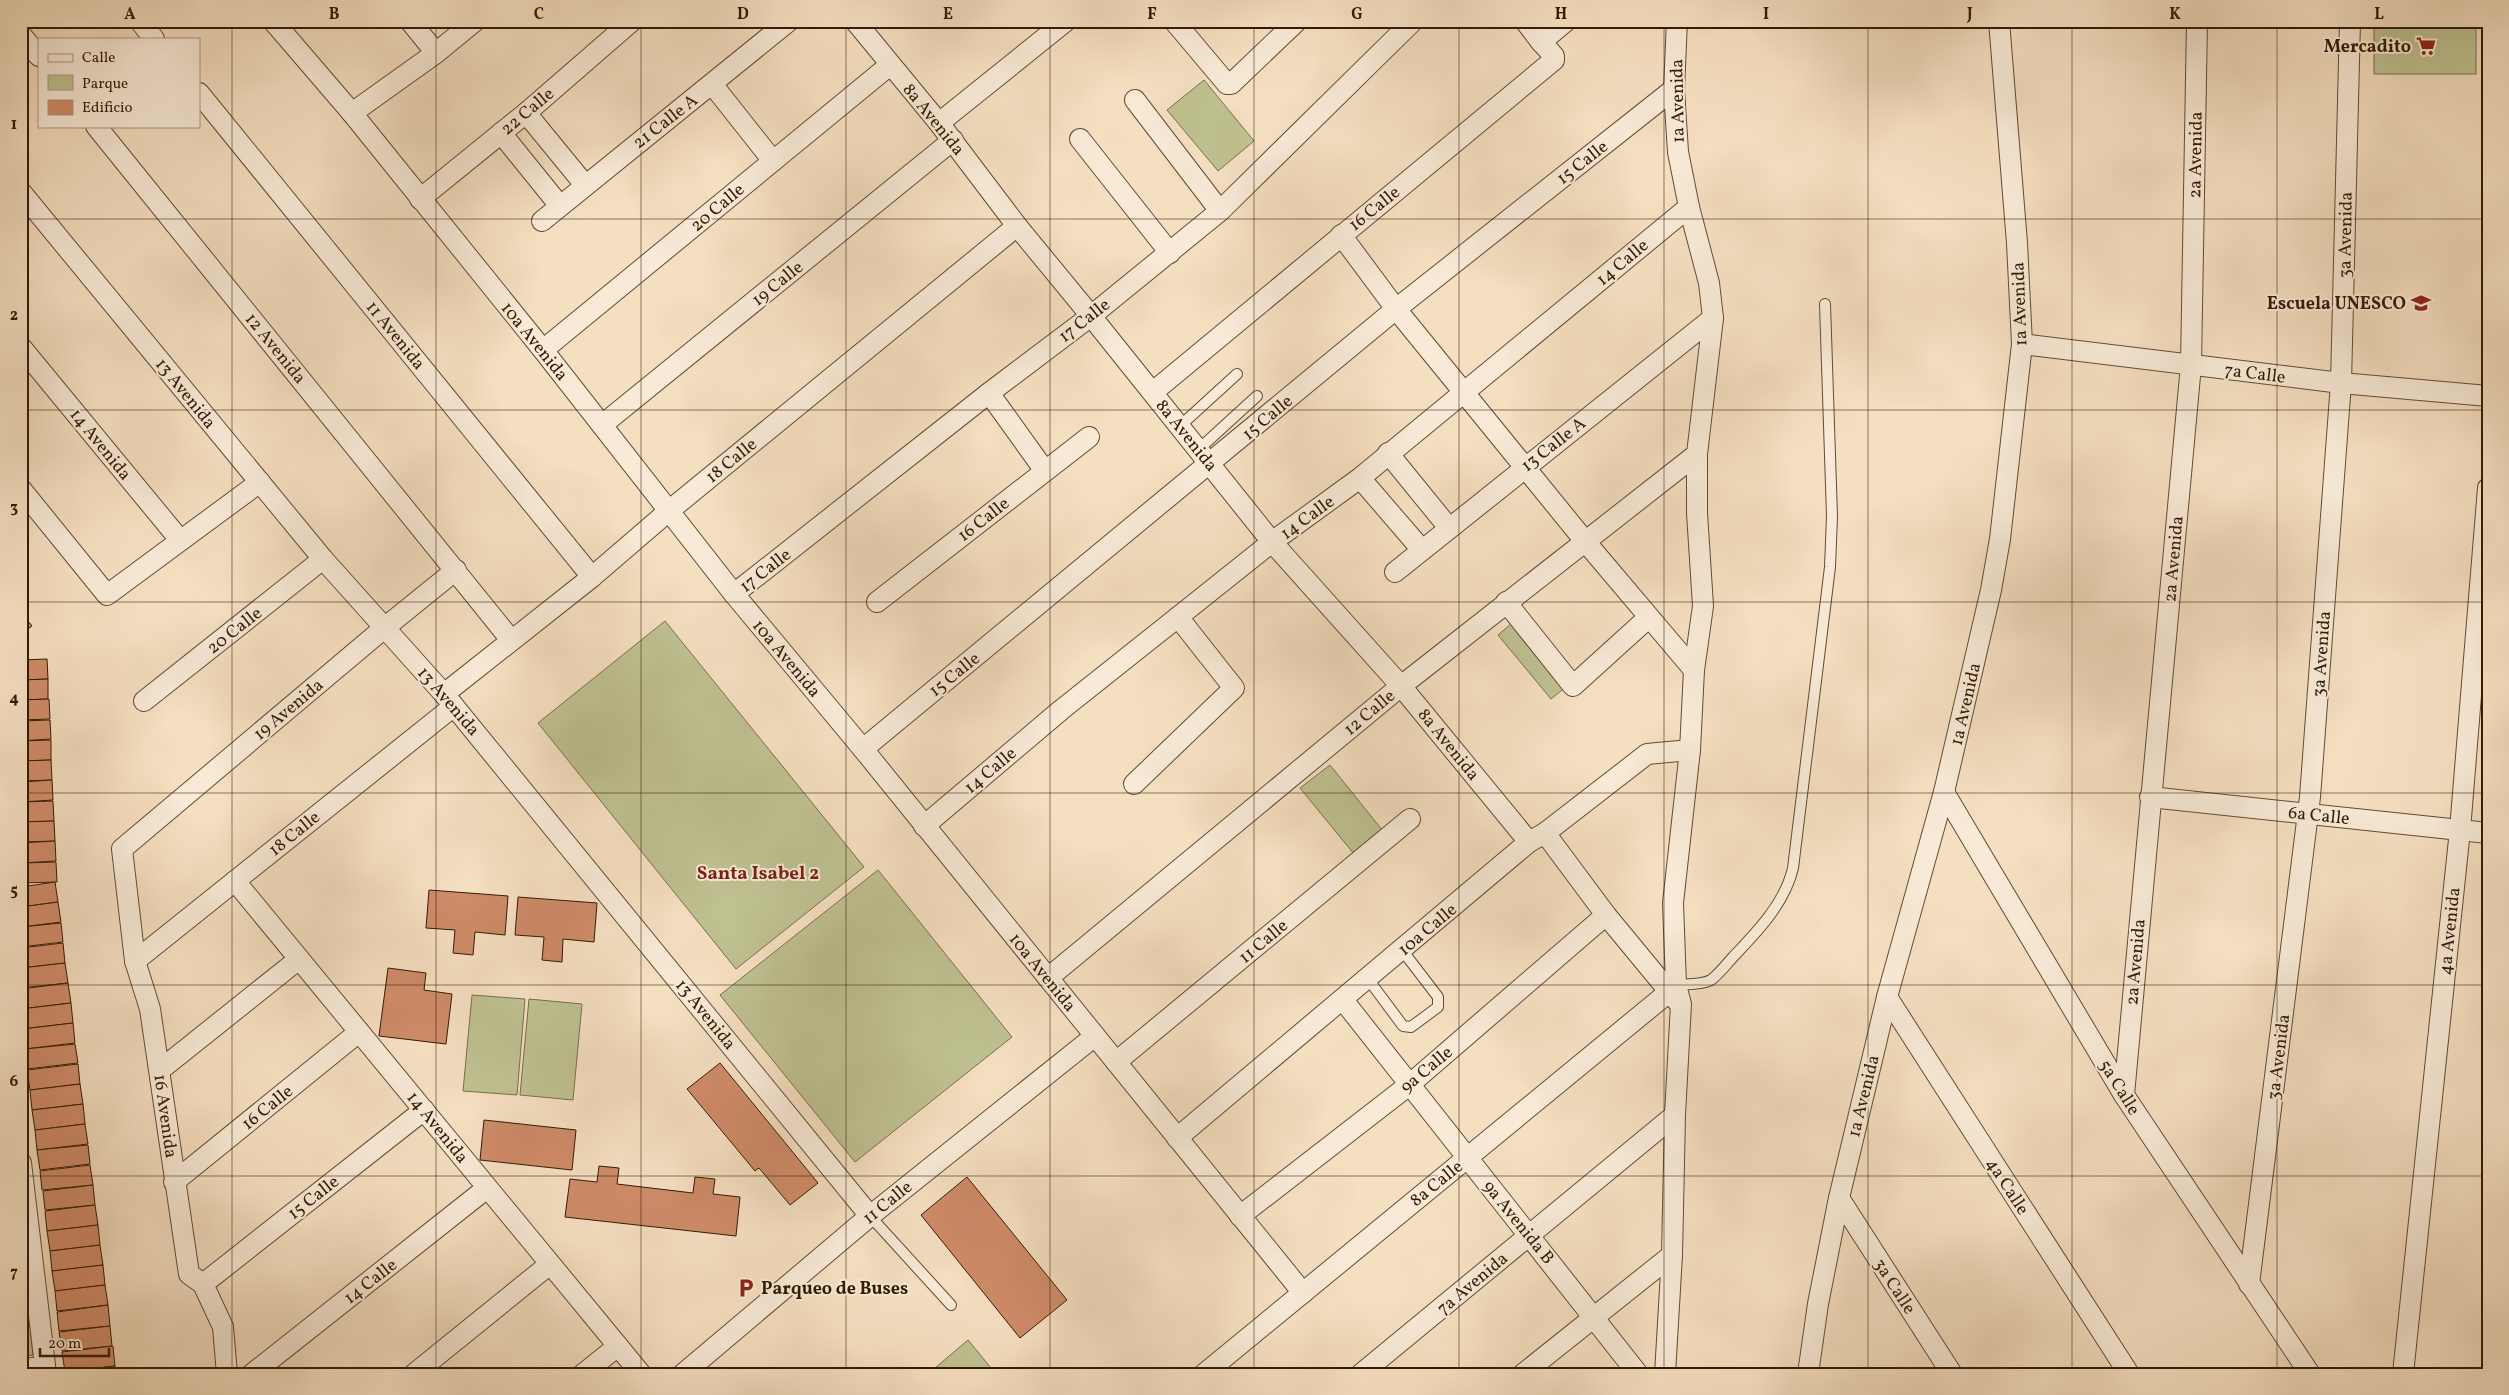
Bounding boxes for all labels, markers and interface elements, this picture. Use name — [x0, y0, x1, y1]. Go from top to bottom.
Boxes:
text: A — [124, 4, 136, 26]
text: B — [329, 4, 340, 26]
text: C — [534, 4, 544, 26]
text: D — [737, 4, 749, 26]
text: E — [943, 4, 953, 26]
text: F — [1147, 4, 1157, 26]
text: G — [1351, 4, 1363, 26]
text: H — [1555, 4, 1567, 26]
text: I — [1763, 4, 1769, 26]
text: J — [1966, 4, 1973, 26]
text: K — [2169, 4, 2181, 26]
text: L — [2374, 4, 2384, 26]
place label: Mercadito — [2324, 35, 2411, 60]
supermarket icon: Mercadito — [2415, 35, 2437, 57]
legend — [38, 38, 200, 128]
text: Calle — [82, 48, 115, 69]
street label: 1a Avenida — [1665, 59, 1692, 143]
text: Parque — [82, 74, 128, 95]
street label: 8a Avenida — [896, 78, 970, 161]
street label: 22 Calle — [496, 82, 560, 142]
street label: 21 Calle A — [628, 89, 704, 156]
text: Edificio — [82, 98, 133, 119]
street label: 2a Avenida — [2183, 111, 2210, 199]
text: 1 — [11, 114, 17, 136]
street label: 15 Calle — [1552, 135, 1614, 191]
street label: 20 Calle — [685, 178, 750, 238]
street label: 16 Calle — [1344, 181, 1406, 238]
street label: 3a Avenida — [2333, 192, 2360, 279]
street label: 14 Calle — [1591, 234, 1654, 292]
street label: 19 Calle — [747, 256, 809, 313]
street label: 1a Avenida — [2007, 261, 2034, 346]
place label: Escuela UNESCO — [2267, 292, 2406, 317]
school or university icon: Escuela UNESCO — [2410, 292, 2432, 314]
street label: 17 Calle — [1054, 293, 1116, 349]
street label: 11 Avenida — [359, 296, 430, 376]
street label: 10a Avenida — [494, 297, 573, 387]
text: 2 — [10, 305, 18, 327]
street label: 12 Avenida — [238, 308, 311, 390]
street label: 13 Avenida — [149, 353, 221, 435]
street label: 7a Calle — [2223, 358, 2287, 391]
street label: 15 Calle — [1237, 390, 1299, 447]
street label: 8a Avenida — [1149, 394, 1223, 477]
street label: 14 Avenida — [63, 404, 137, 486]
street label: 13 Calle A — [1516, 412, 1592, 478]
street label: 18 Calle — [701, 433, 763, 490]
street label: 14 Calle — [1276, 490, 1340, 546]
street label: 16 Calle — [953, 492, 1015, 548]
text: 3 — [10, 497, 18, 519]
street label: 2a Avenida — [2158, 515, 2191, 604]
street label: 17 Calle — [735, 543, 797, 599]
street label: 20 Calle — [202, 602, 268, 661]
street label: 3a Avenida — [2307, 610, 2338, 698]
street label: 10a Avenida — [746, 615, 826, 703]
street label: 15 Calle — [924, 647, 986, 704]
street label: 1a Avenida — [1945, 660, 1988, 748]
street label: 13 Avenida — [411, 662, 485, 742]
street label: 19 Avenida — [249, 673, 329, 747]
street label: 12 Calle — [1339, 684, 1401, 742]
text: 4 — [9, 688, 19, 710]
street label: 8a Avenida — [1411, 703, 1485, 786]
street label: 14 Calle — [959, 742, 1022, 800]
street label: 6a Calle — [2287, 801, 2351, 832]
street label: 18 Calle — [264, 806, 326, 863]
district label: Santa Isabel 2 — [697, 861, 819, 887]
text: 5 — [10, 880, 18, 902]
street label: 4a Avenida — [2433, 886, 2468, 976]
street label: 10a Calle — [1393, 898, 1463, 962]
street label: 11 Calle — [1234, 914, 1294, 970]
street label: 2a Avenida — [2120, 918, 2153, 1007]
street label: 10a Avenida — [1002, 928, 1081, 1018]
street label: 13 Avenida — [669, 974, 741, 1056]
street label: 3a Avenida — [2262, 1013, 2297, 1102]
street label: 9a Calle — [1395, 1041, 1459, 1100]
street label: 1a Avenida — [1842, 1052, 1887, 1140]
street label: 5a Calle — [2092, 1055, 2146, 1120]
text: 6 — [10, 1071, 19, 1093]
street label: 16 Avenida — [146, 1073, 183, 1160]
street label: 16 Calle — [237, 1080, 299, 1137]
street label: 14 Avenida — [400, 1087, 474, 1169]
street label: 4a Calle — [1979, 1153, 2034, 1220]
street label: 8a Calle — [1405, 1155, 1469, 1213]
street label: 15 Calle — [283, 1170, 345, 1226]
street label: 11 Calle — [858, 1175, 918, 1231]
street label: 9a Avenida B — [1476, 1176, 1559, 1270]
street label: 7a Avenida — [1432, 1247, 1514, 1321]
street label: 14 Calle — [339, 1253, 403, 1311]
street label: 3a Calle — [1866, 1254, 1921, 1320]
text: 7 — [10, 1262, 18, 1284]
parking icon: Parqueo de Buses — [735, 1277, 757, 1299]
place label: Parqueo de Buses — [761, 1277, 908, 1302]
scale bar — [40, 1325, 109, 1357]
text: 20 m — [48, 1334, 81, 1355]

